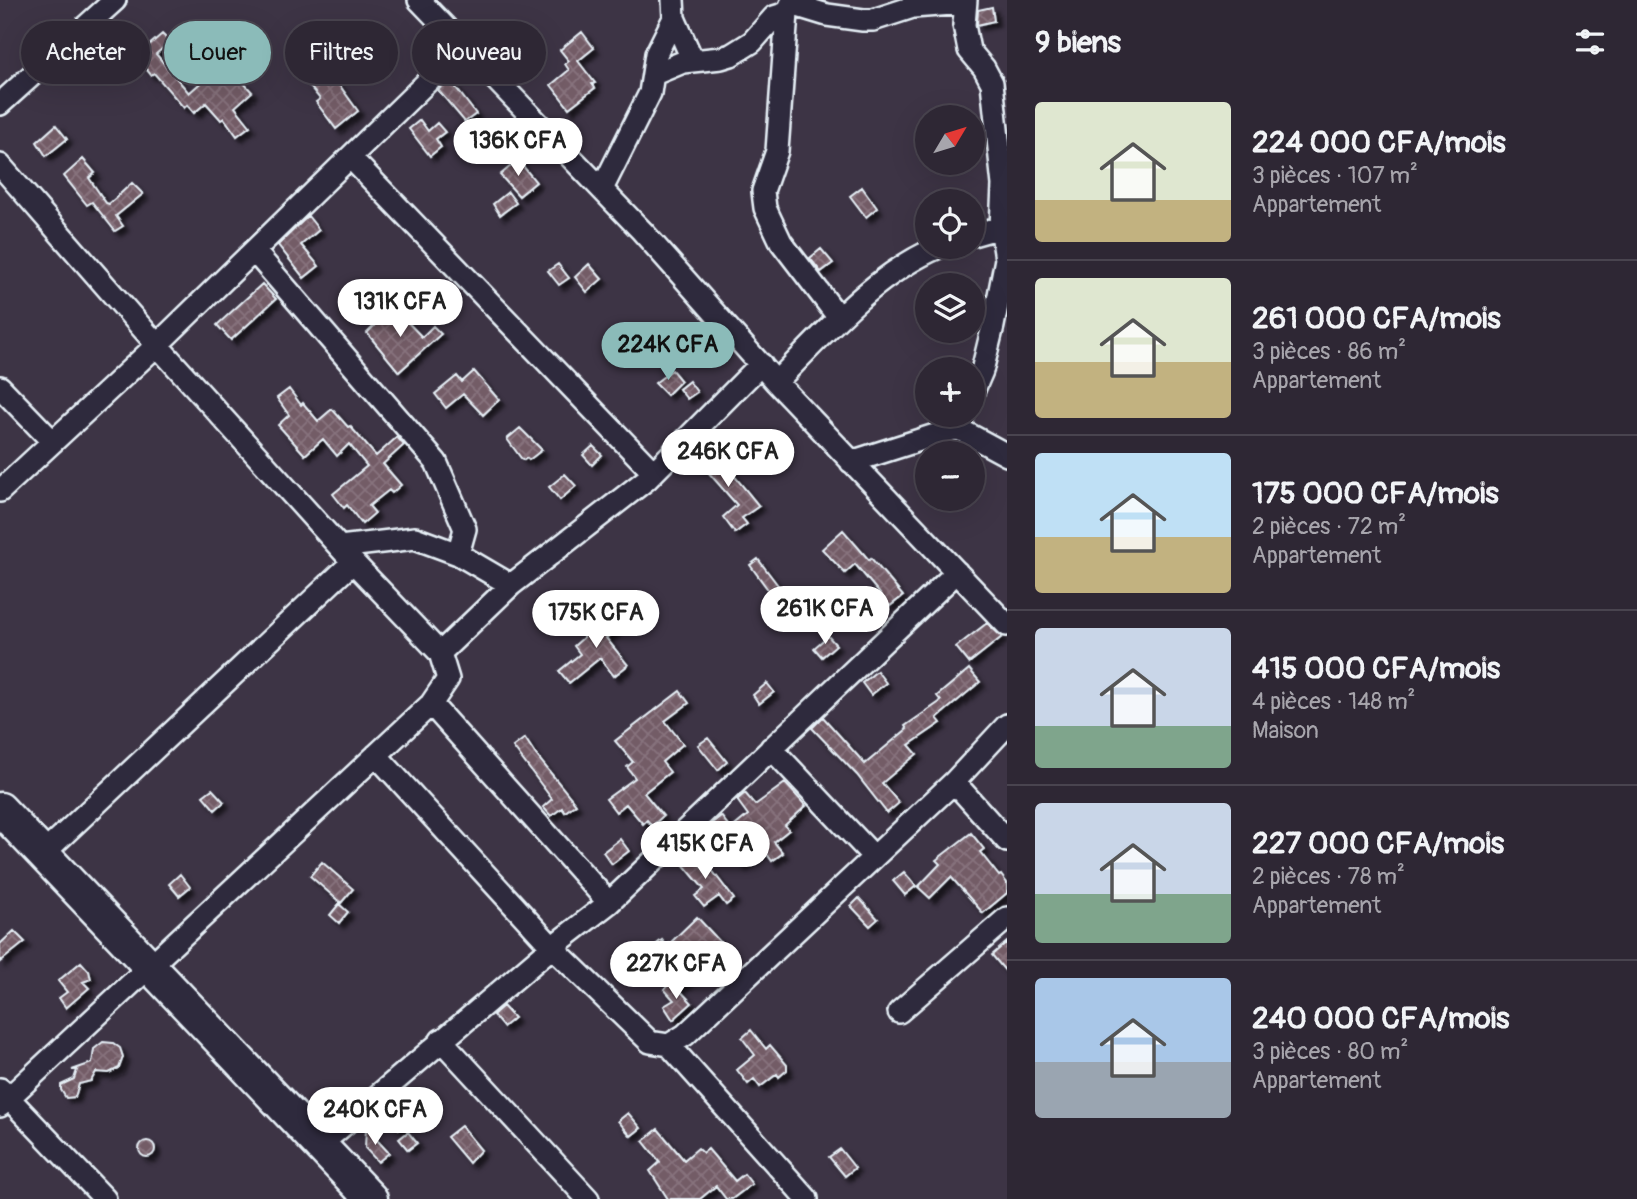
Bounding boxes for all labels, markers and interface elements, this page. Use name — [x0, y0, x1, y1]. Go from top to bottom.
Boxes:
chip: Acheter — [21, 21, 150, 84]
chip: Louer — [164, 21, 271, 84]
chip: Filtres — [285, 21, 398, 84]
chip: Nouveau — [412, 21, 546, 84]
icon: filters — [1571, 23, 1609, 61]
text: 9 biens — [1035, 24, 1121, 61]
north arrow — [915, 105, 985, 175]
map controls — [915, 105, 985, 511]
pin: 136K CFA — [446, 118, 590, 178]
text: 224 000 CFA/mois — [1252, 124, 1506, 161]
text: 136K CFA — [469, 126, 567, 155]
icon: home — [1091, 130, 1175, 214]
text: 3 pièces · 107 m² — [1252, 161, 1418, 190]
button: locate — [915, 189, 985, 259]
text: Appartement — [1252, 190, 1381, 219]
button: layers — [915, 273, 985, 343]
pin: 131K CFA — [328, 280, 472, 339]
text: 131K CFA — [354, 287, 446, 316]
text: 261 000 CFA/mois — [1252, 300, 1501, 337]
icon: home — [1091, 306, 1175, 390]
pin: 224K CFA — [596, 322, 740, 382]
text: 224K CFA — [618, 330, 718, 359]
text: 3 pièces · 86 m² — [1252, 337, 1406, 366]
button: + — [915, 357, 985, 427]
text: Appartement — [1252, 366, 1381, 395]
pin: 246K CFA — [656, 430, 800, 489]
text: 246K CFA — [677, 437, 779, 466]
button: − — [915, 441, 985, 511]
text: 175 000 CFA/mois — [1252, 475, 1499, 512]
icon: home — [1091, 481, 1175, 565]
text: 2 pièces · 72 m² — [1252, 512, 1406, 541]
text: Appartement — [1252, 541, 1381, 570]
pin: 261K CFA — [753, 586, 897, 646]
pin: 175K CFA — [524, 590, 668, 650]
text: 261K CFA — [776, 594, 874, 623]
text: 175K CFA — [548, 598, 644, 627]
text: 415 000 CFA/mois — [1252, 650, 1500, 687]
icon: home — [1091, 656, 1175, 740]
text: 4 pièces · 148 m² — [1252, 687, 1415, 716]
text: Maison — [1252, 716, 1319, 745]
pin: 415K CFA — [633, 822, 777, 881]
text: 227 000 CFA/mois — [1252, 825, 1504, 862]
text: 415K CFA — [657, 829, 753, 858]
icon: home — [1091, 831, 1175, 915]
text: 2 pièces · 78 m² — [1252, 862, 1405, 891]
text: Appartement — [1252, 891, 1381, 920]
pin: 227K CFA — [604, 942, 748, 1001]
text: 227K CFA — [626, 949, 726, 978]
text: 240 000 CFA/mois — [1252, 1000, 1509, 1037]
icon: home — [1091, 1006, 1175, 1090]
text: 3 pièces · 80 m² — [1252, 1037, 1408, 1066]
text: Appartement — [1252, 1066, 1381, 1095]
pin: 240K CFA — [303, 1088, 447, 1147]
text: 240K CFA — [323, 1095, 427, 1124]

